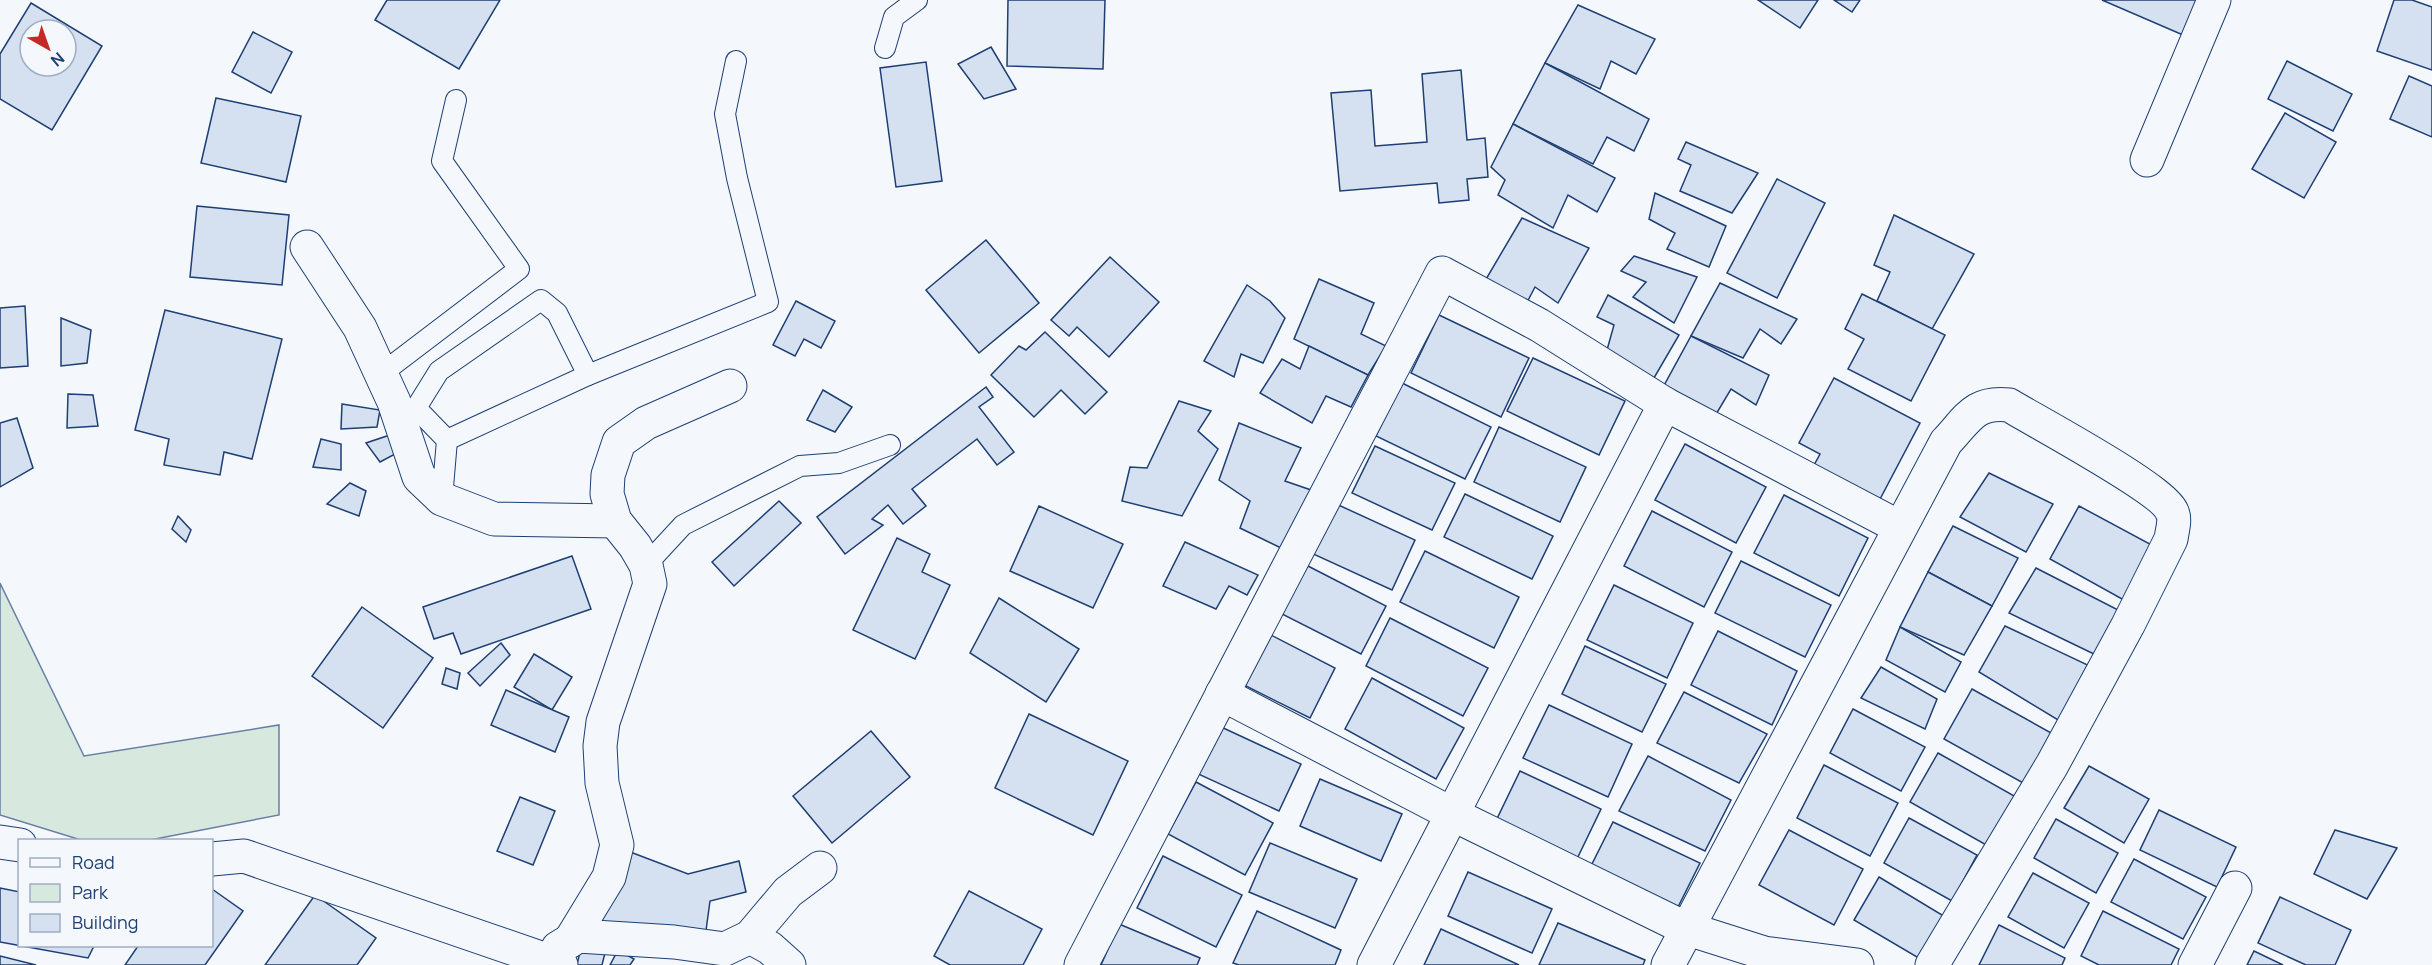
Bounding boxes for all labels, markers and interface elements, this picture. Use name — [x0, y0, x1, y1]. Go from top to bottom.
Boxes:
north arrow — [18, 18, 78, 78]
text: N — [46, 47, 69, 72]
legend — [18, 839, 213, 947]
text: Road — [72, 850, 115, 874]
text: Park — [72, 880, 109, 904]
text: Building — [72, 910, 138, 934]

